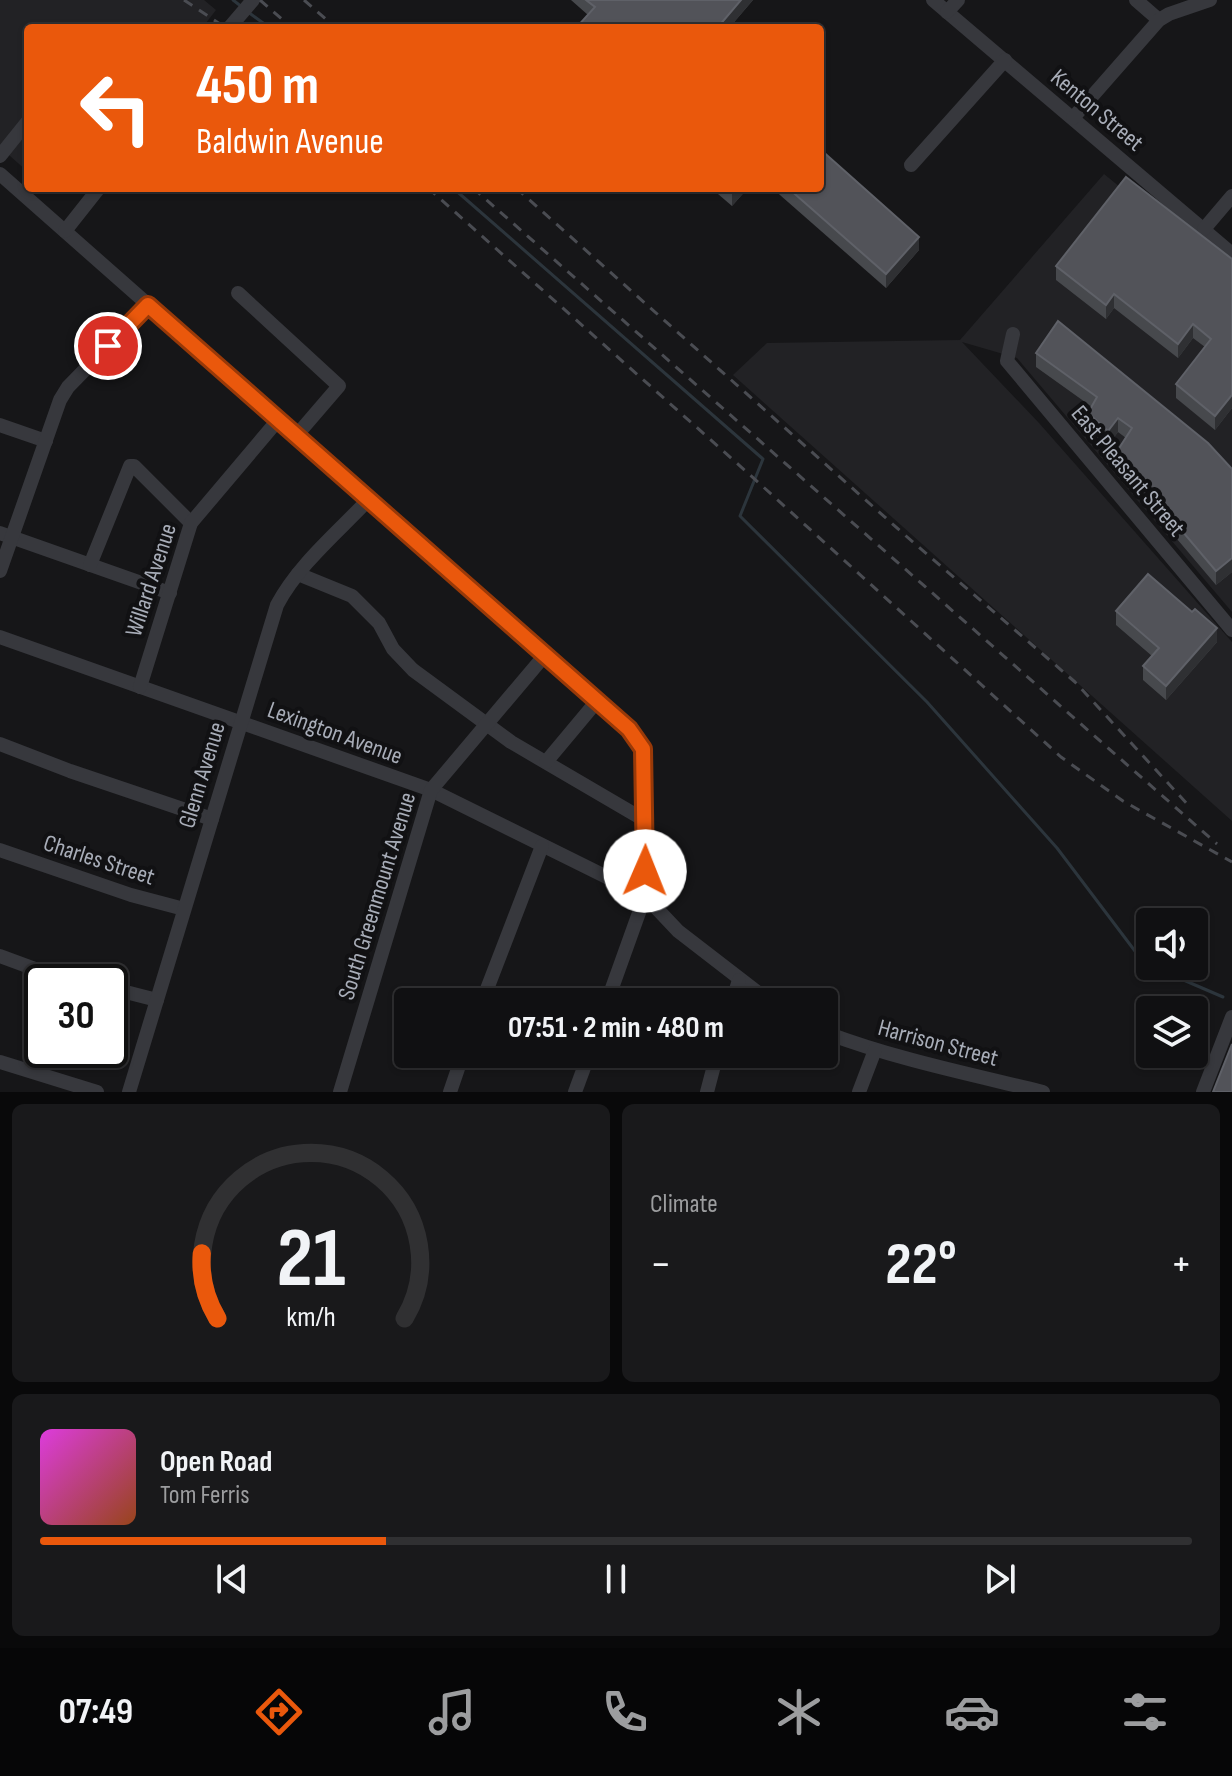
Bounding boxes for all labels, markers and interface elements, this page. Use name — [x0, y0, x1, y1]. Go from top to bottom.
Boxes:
text: 450 m — [196, 53, 319, 120]
icon: left — [64, 56, 168, 160]
street label: Kenton Street — [1045, 63, 1149, 157]
text: Baldwin Avenue — [196, 121, 384, 164]
pin — [74, 312, 142, 380]
icon: arrive — [86, 324, 130, 368]
street label: East Pleasant Street — [1065, 400, 1191, 542]
street label: Willard Avenue — [119, 520, 183, 640]
street label: Lexington Avenue — [264, 695, 406, 771]
street label: Glenn Avenue — [172, 719, 232, 831]
street label: South Greenmount Avenue — [332, 789, 422, 1003]
street label: Charles Street — [40, 828, 158, 892]
position arrow — [603, 829, 687, 913]
map controls — [1136, 908, 1208, 1068]
button: sound — [1136, 908, 1208, 980]
speed limit sign: 30 — [24, 964, 128, 1068]
button: layers — [1136, 996, 1208, 1068]
text: 07:51 · 2 min · 480 m — [508, 1010, 724, 1046]
street label: Harrison Street — [875, 1013, 1001, 1073]
text: Climate — [650, 1189, 718, 1220]
text: 21 — [276, 1210, 346, 1310]
text: 22° — [885, 1229, 957, 1301]
text: − — [650, 1238, 672, 1291]
text: + — [1170, 1238, 1192, 1291]
text: km/h — [286, 1300, 336, 1335]
text: Open Road — [160, 1444, 272, 1480]
text: Tom Ferris — [160, 1480, 250, 1511]
icon: previous — [210, 1557, 254, 1601]
icon: pause — [594, 1557, 638, 1601]
icon: next — [978, 1557, 1022, 1601]
icon: directions — [251, 1684, 307, 1740]
icon: music — [424, 1684, 480, 1740]
icon: phone — [597, 1684, 653, 1740]
icon: climate — [771, 1684, 827, 1740]
icon: car — [944, 1684, 1000, 1740]
icon: filters — [1117, 1684, 1173, 1740]
text: 07:49 — [59, 1691, 133, 1734]

